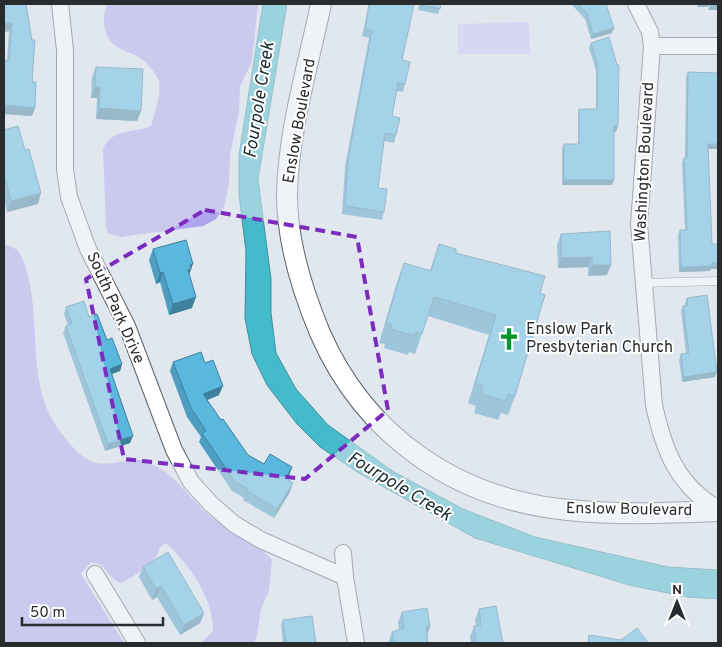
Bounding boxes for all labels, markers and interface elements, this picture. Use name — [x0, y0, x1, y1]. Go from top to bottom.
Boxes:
water label: Fourpole Creek — [239, 39, 281, 160]
street label: Enslow Boulevard — [279, 57, 321, 185]
street label: Washington Boulevard — [631, 82, 659, 242]
street label: South Park Drive — [81, 249, 149, 367]
place label: Enslow Park Presbyterian Church — [526, 320, 673, 358]
church icon: Enslow Park Presbyterian Church — [496, 326, 522, 352]
water label: Fourpole Creek — [343, 447, 456, 528]
street label: Enslow Boulevard — [566, 499, 692, 521]
north arrow — [652, 577, 702, 627]
text: N — [672, 582, 682, 599]
scale bar — [22, 594, 164, 626]
text: 50 m — [30, 604, 65, 623]

